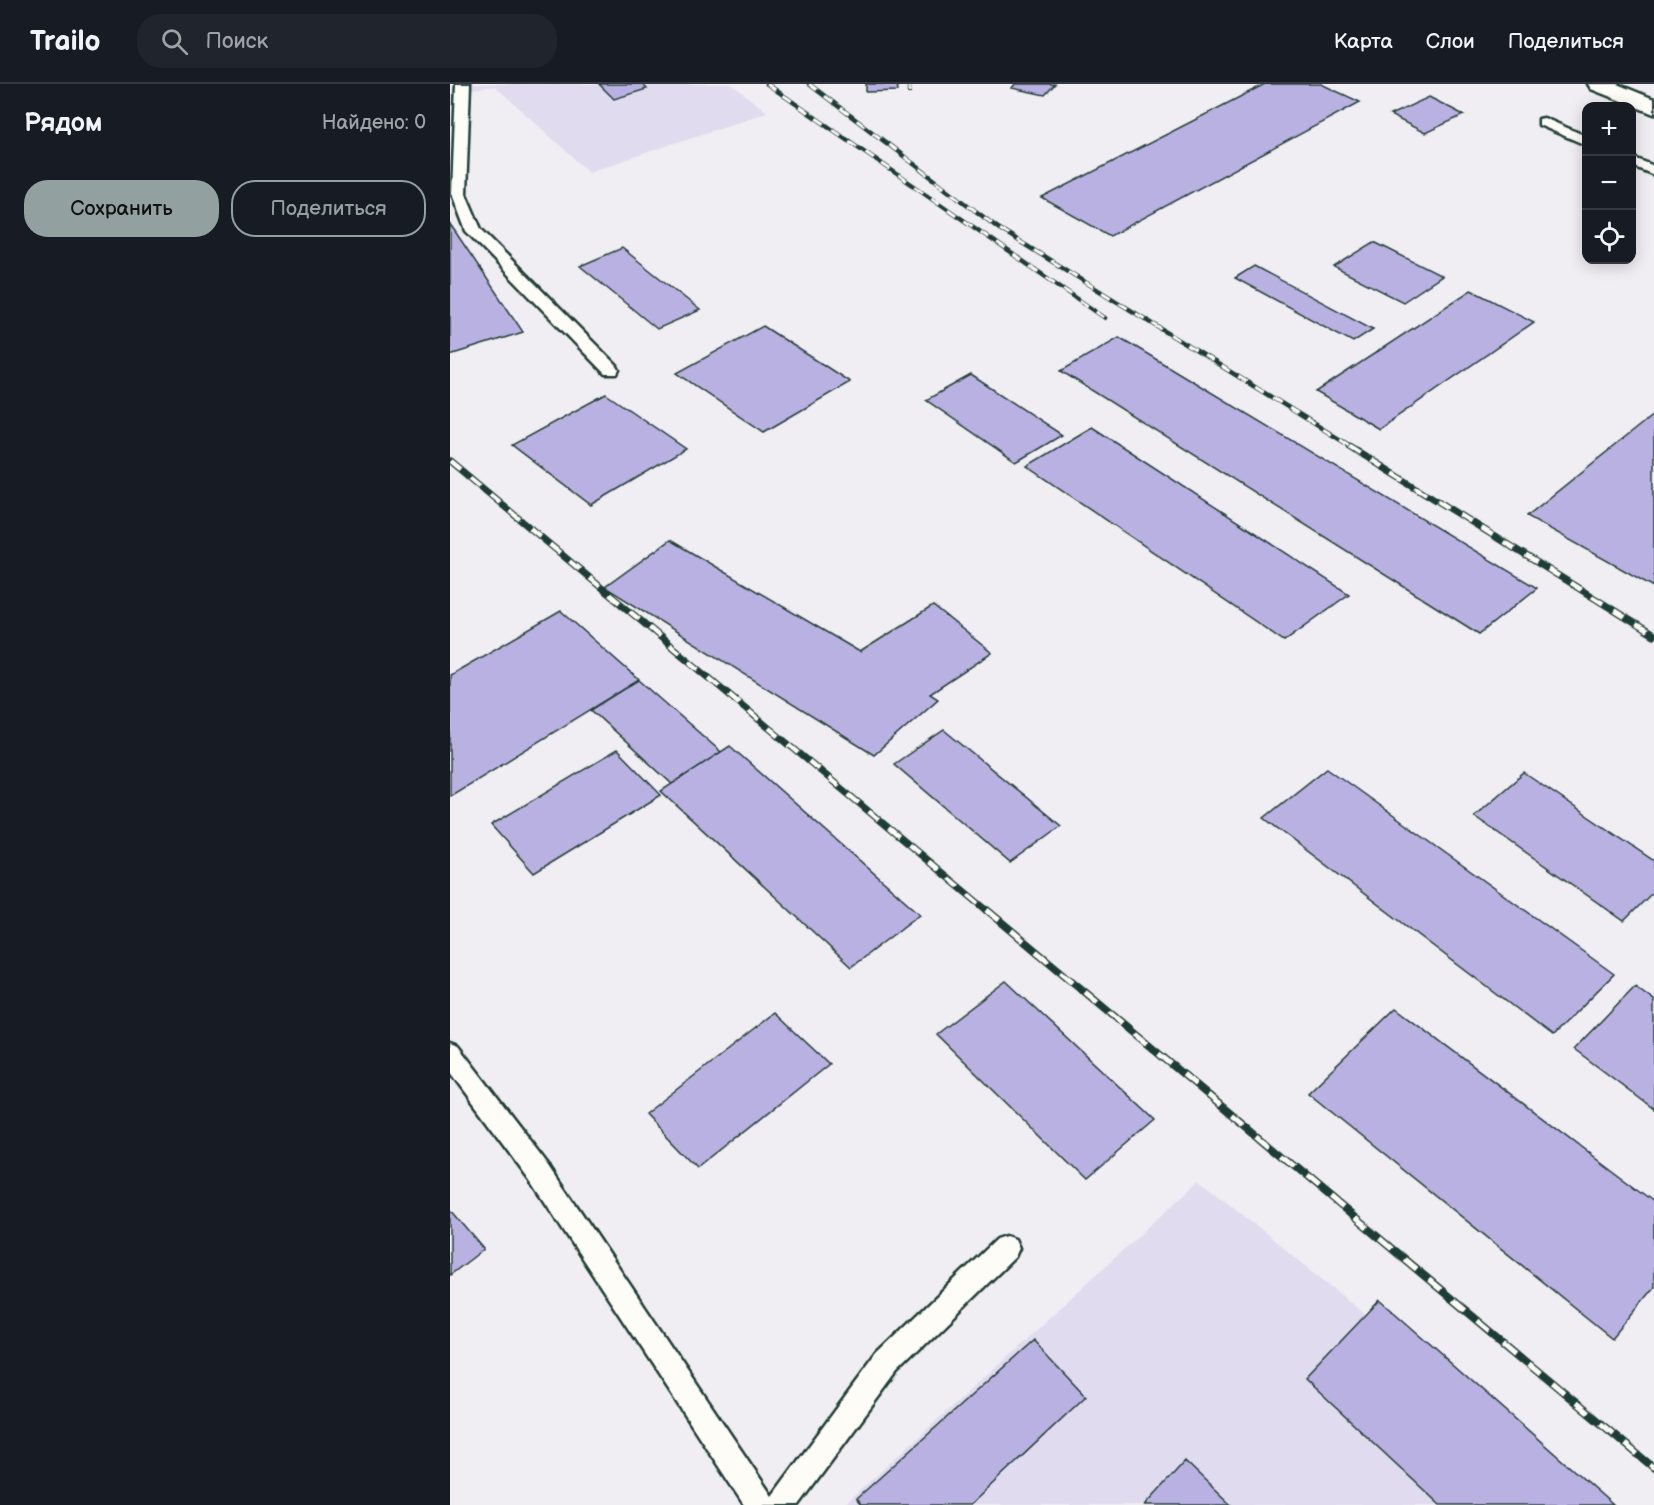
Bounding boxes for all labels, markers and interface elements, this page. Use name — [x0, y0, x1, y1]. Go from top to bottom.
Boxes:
search box — [137, 14, 557, 68]
text: Trailo — [30, 25, 101, 58]
icon: search — [158, 25, 191, 58]
text: Поиск — [206, 28, 268, 55]
text: Карта — [1334, 29, 1393, 54]
text: Слои — [1426, 29, 1475, 54]
text: Поделиться — [1508, 29, 1624, 54]
map controls — [1582, 102, 1636, 264]
button: + — [1582, 102, 1636, 156]
text: Рядом — [24, 108, 102, 139]
text: Найдено: 0 — [322, 111, 426, 135]
button: − — [1582, 156, 1636, 210]
button: Сохранить — [24, 180, 219, 237]
button: Поделиться — [231, 180, 426, 237]
button: locate — [1582, 210, 1636, 264]

